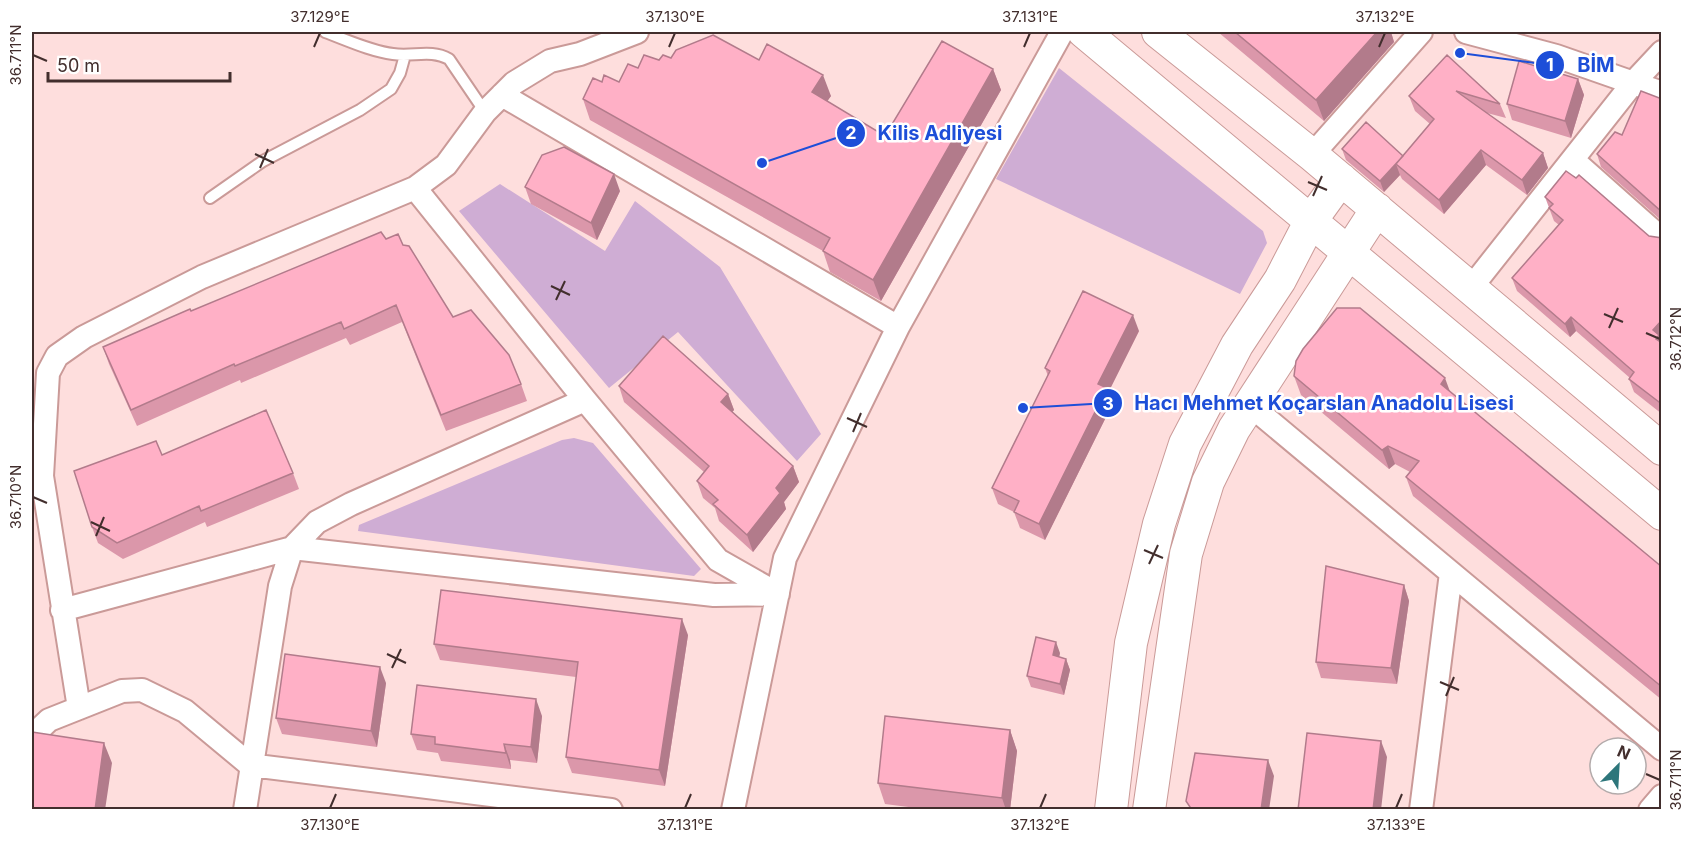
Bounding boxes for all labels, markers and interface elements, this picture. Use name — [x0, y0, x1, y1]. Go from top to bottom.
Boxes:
text: 37.129°E — [290, 7, 350, 26]
text: 37.130°E — [645, 7, 705, 26]
text: 37.131°E — [1002, 7, 1058, 26]
text: 37.132°E — [1355, 7, 1415, 26]
text: 36.711°N — [6, 25, 25, 86]
scale bar — [48, 45, 230, 83]
callout: BİM — [1535, 46, 1626, 84]
text: BİM — [1577, 53, 1615, 77]
text: 1 — [1546, 54, 1554, 75]
text: 50 m — [57, 55, 100, 76]
callout: Kilis Adliyesi — [836, 114, 1014, 152]
text: Kilis Adliyesi — [878, 121, 1002, 145]
text: 2 — [845, 122, 857, 143]
text: 36.712°N — [1666, 307, 1685, 371]
callout: Hacı Mehmet Koçarslan Anadolu Lisesi — [1093, 384, 1526, 422]
text: Hacı Mehmet Koçarslan Anadolu Lisesi — [1134, 391, 1514, 415]
text: 3 — [1102, 393, 1114, 414]
text: 36.710°N — [6, 465, 25, 529]
north arrow — [1588, 736, 1648, 796]
text: N — [1614, 741, 1634, 764]
text: 36.711°N — [1666, 750, 1685, 811]
text: 37.130°E — [300, 815, 360, 834]
text: 37.131°E — [657, 815, 713, 834]
text: 37.132°E — [1010, 815, 1070, 834]
text: 37.133°E — [1366, 815, 1426, 834]

